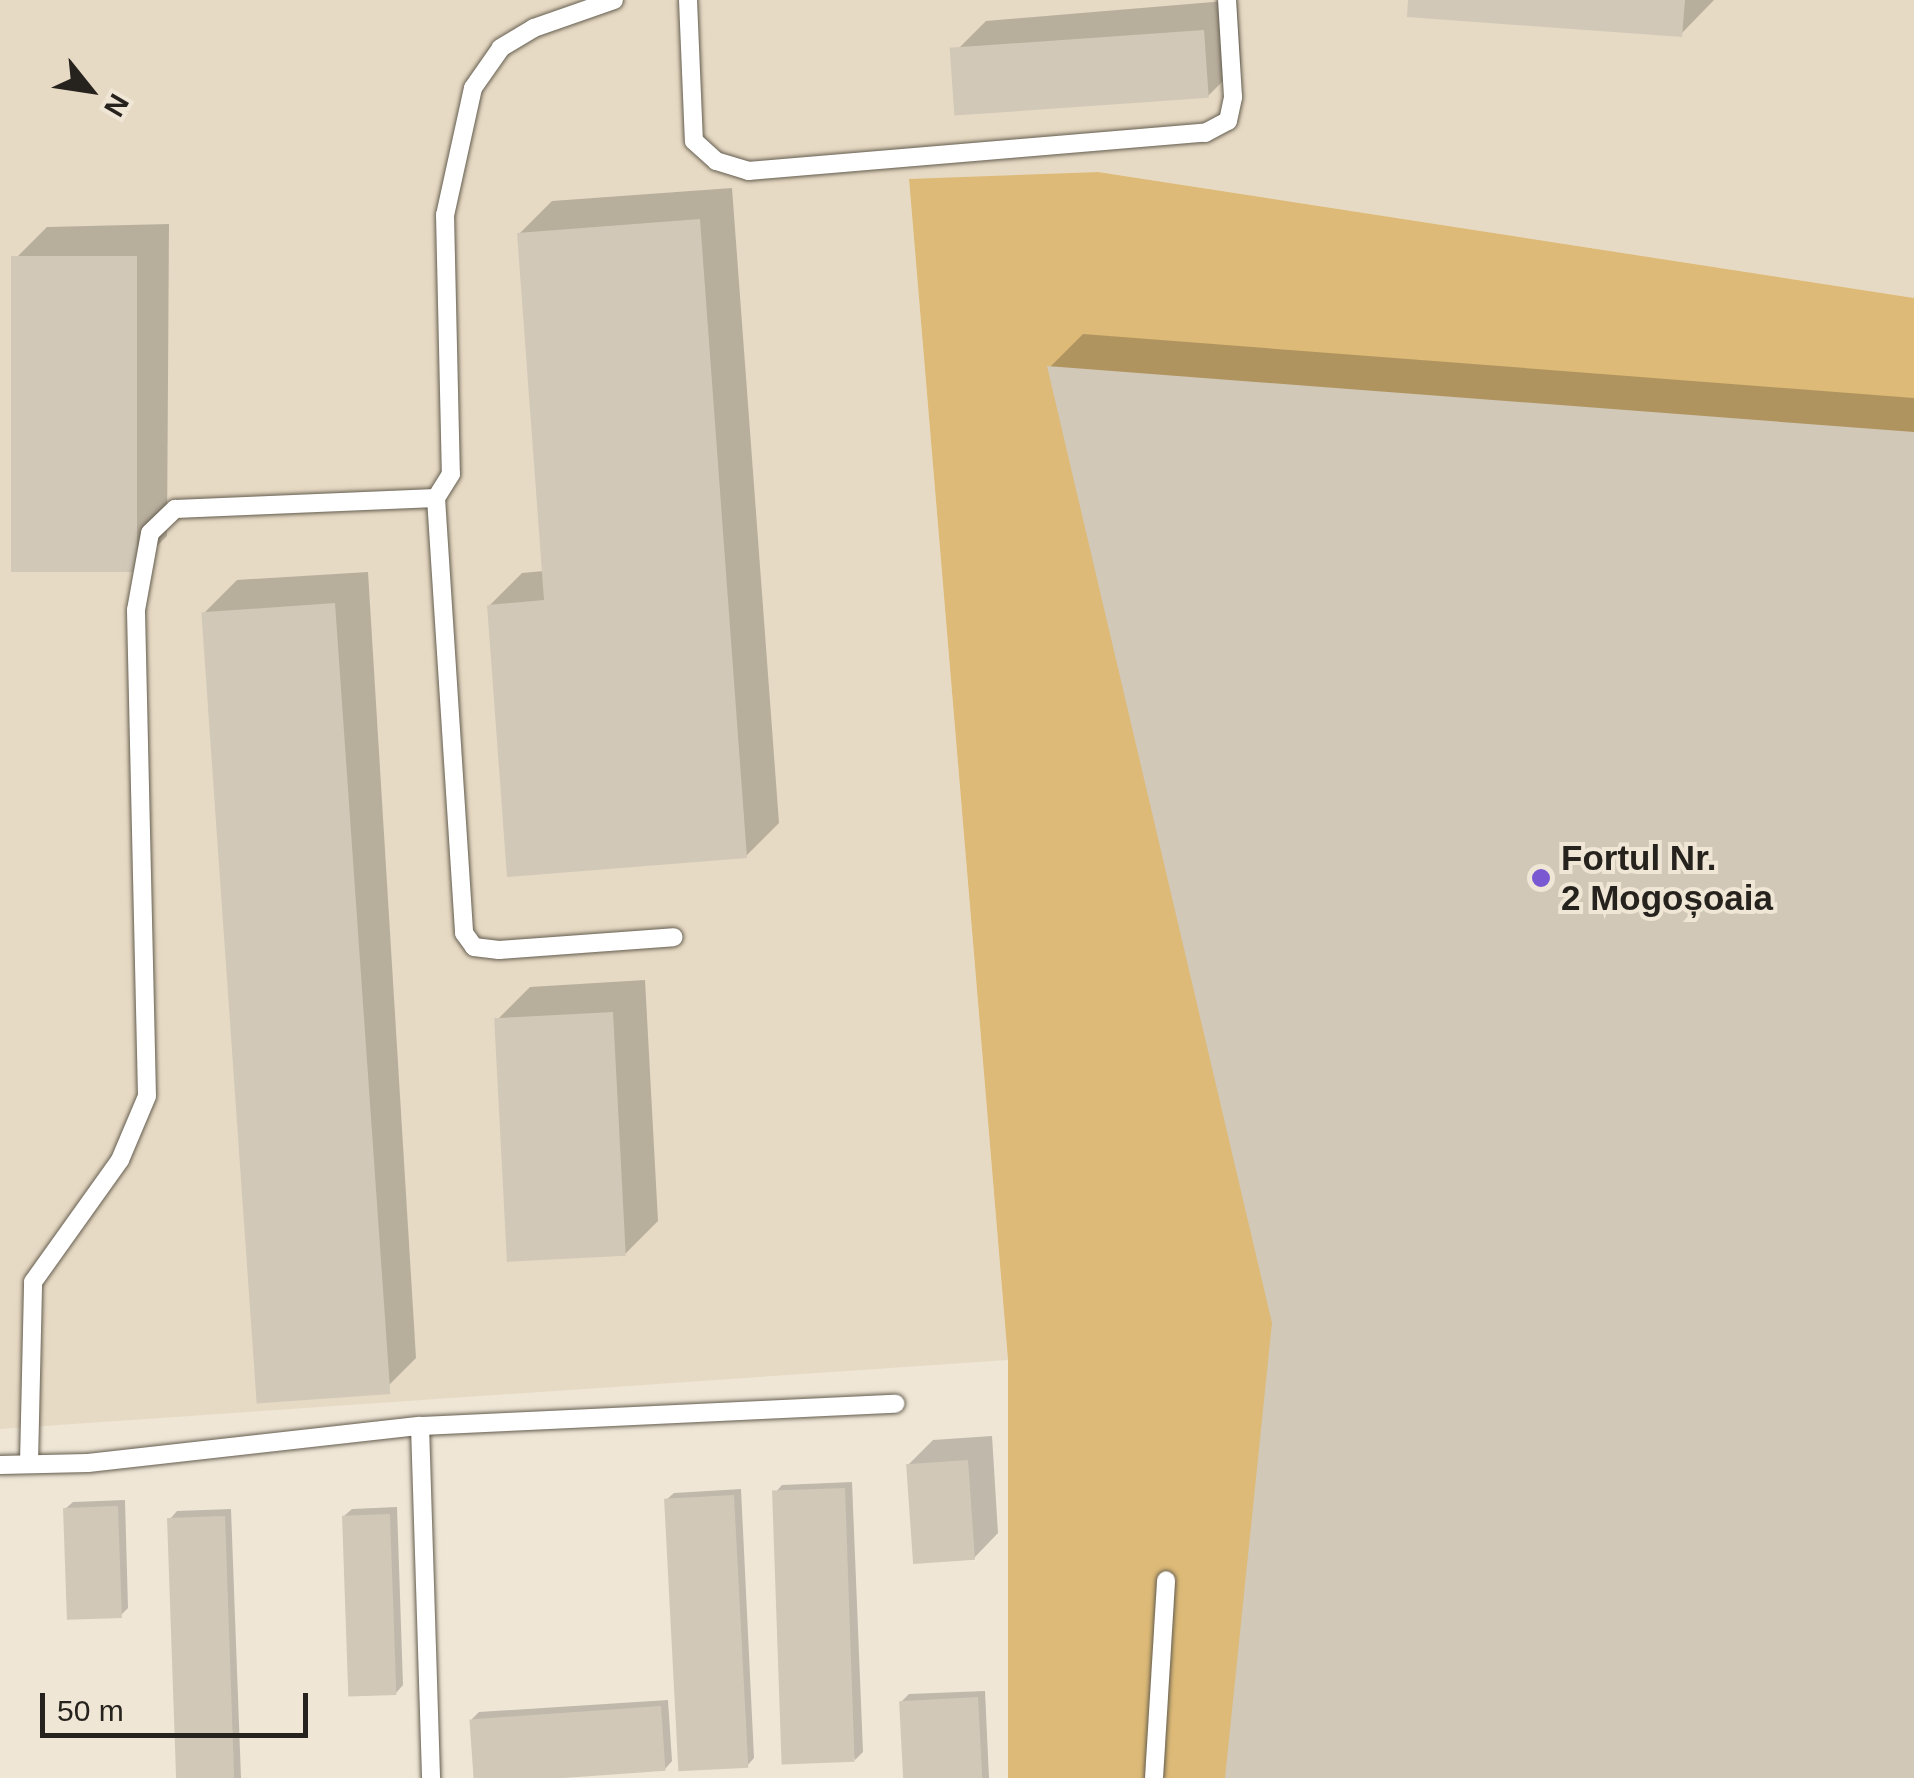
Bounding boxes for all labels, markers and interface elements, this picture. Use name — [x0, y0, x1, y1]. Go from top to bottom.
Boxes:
north arrow — [40, 40, 140, 140]
text: N — [98, 89, 135, 122]
place label: Fortul Nr. 2 Mogoșoaia — [1561, 837, 1773, 919]
marker: Fortul Nr. 2 Mogoșoaia — [1530, 867, 1552, 889]
scale bar — [45, 1673, 312, 1735]
text: 50 m — [57, 1694, 124, 1727]

